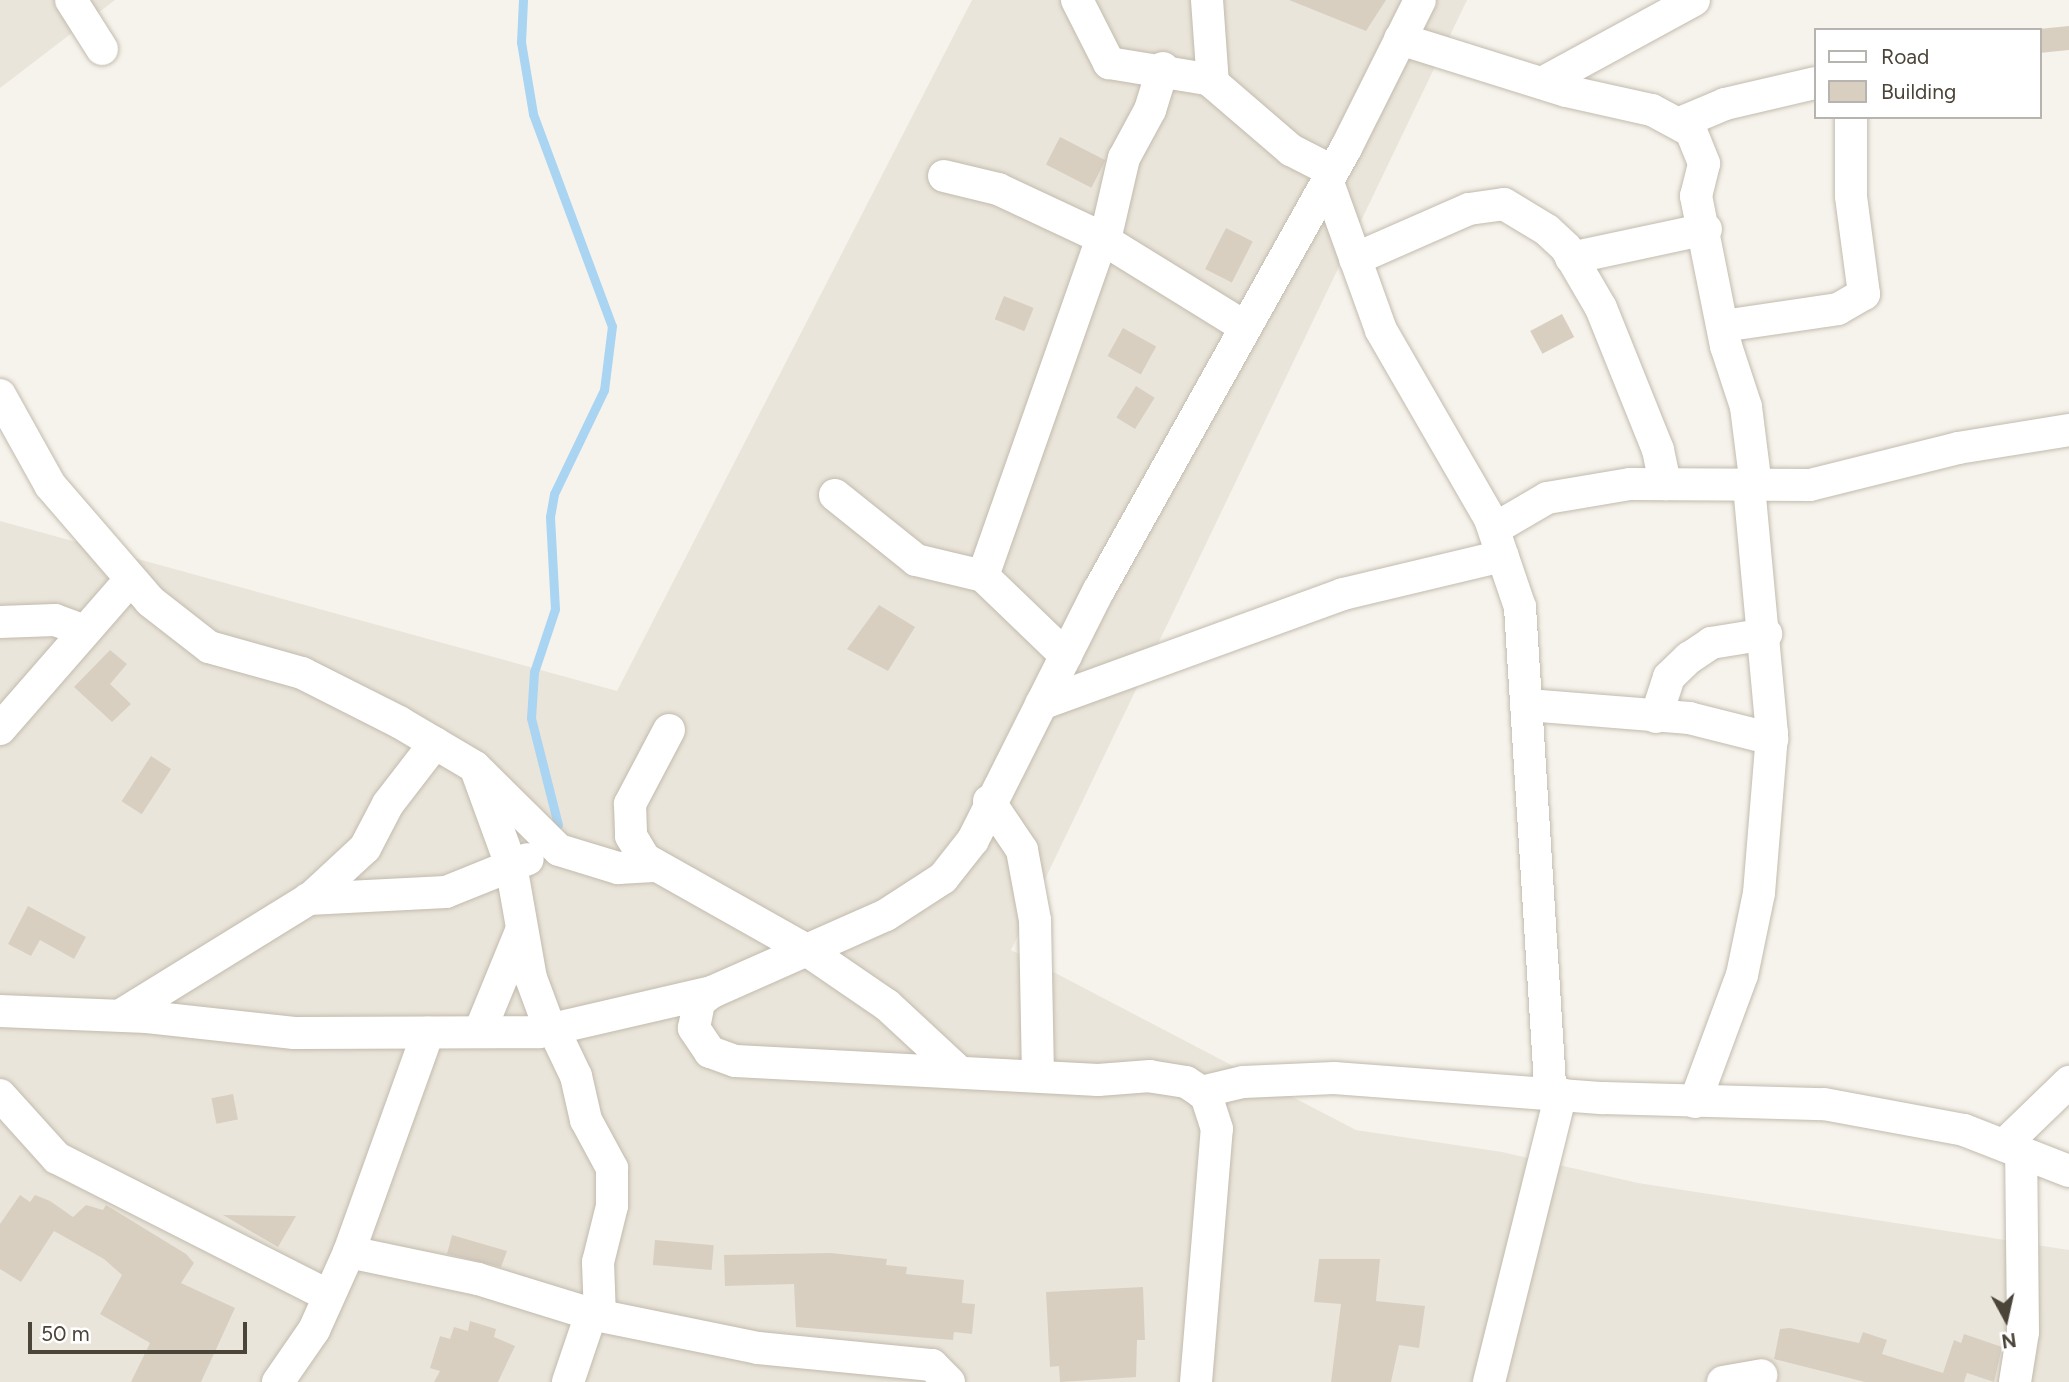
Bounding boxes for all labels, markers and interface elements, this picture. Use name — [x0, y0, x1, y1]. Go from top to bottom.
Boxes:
legend — [1814, 28, 2041, 119]
text: Road — [1881, 44, 1929, 69]
text: Building — [1881, 79, 1956, 104]
north arrow — [1971, 1284, 2041, 1354]
scale bar — [32, 1308, 250, 1352]
text: 50 m — [41, 1321, 90, 1346]
text: N — [2000, 1328, 2018, 1353]

